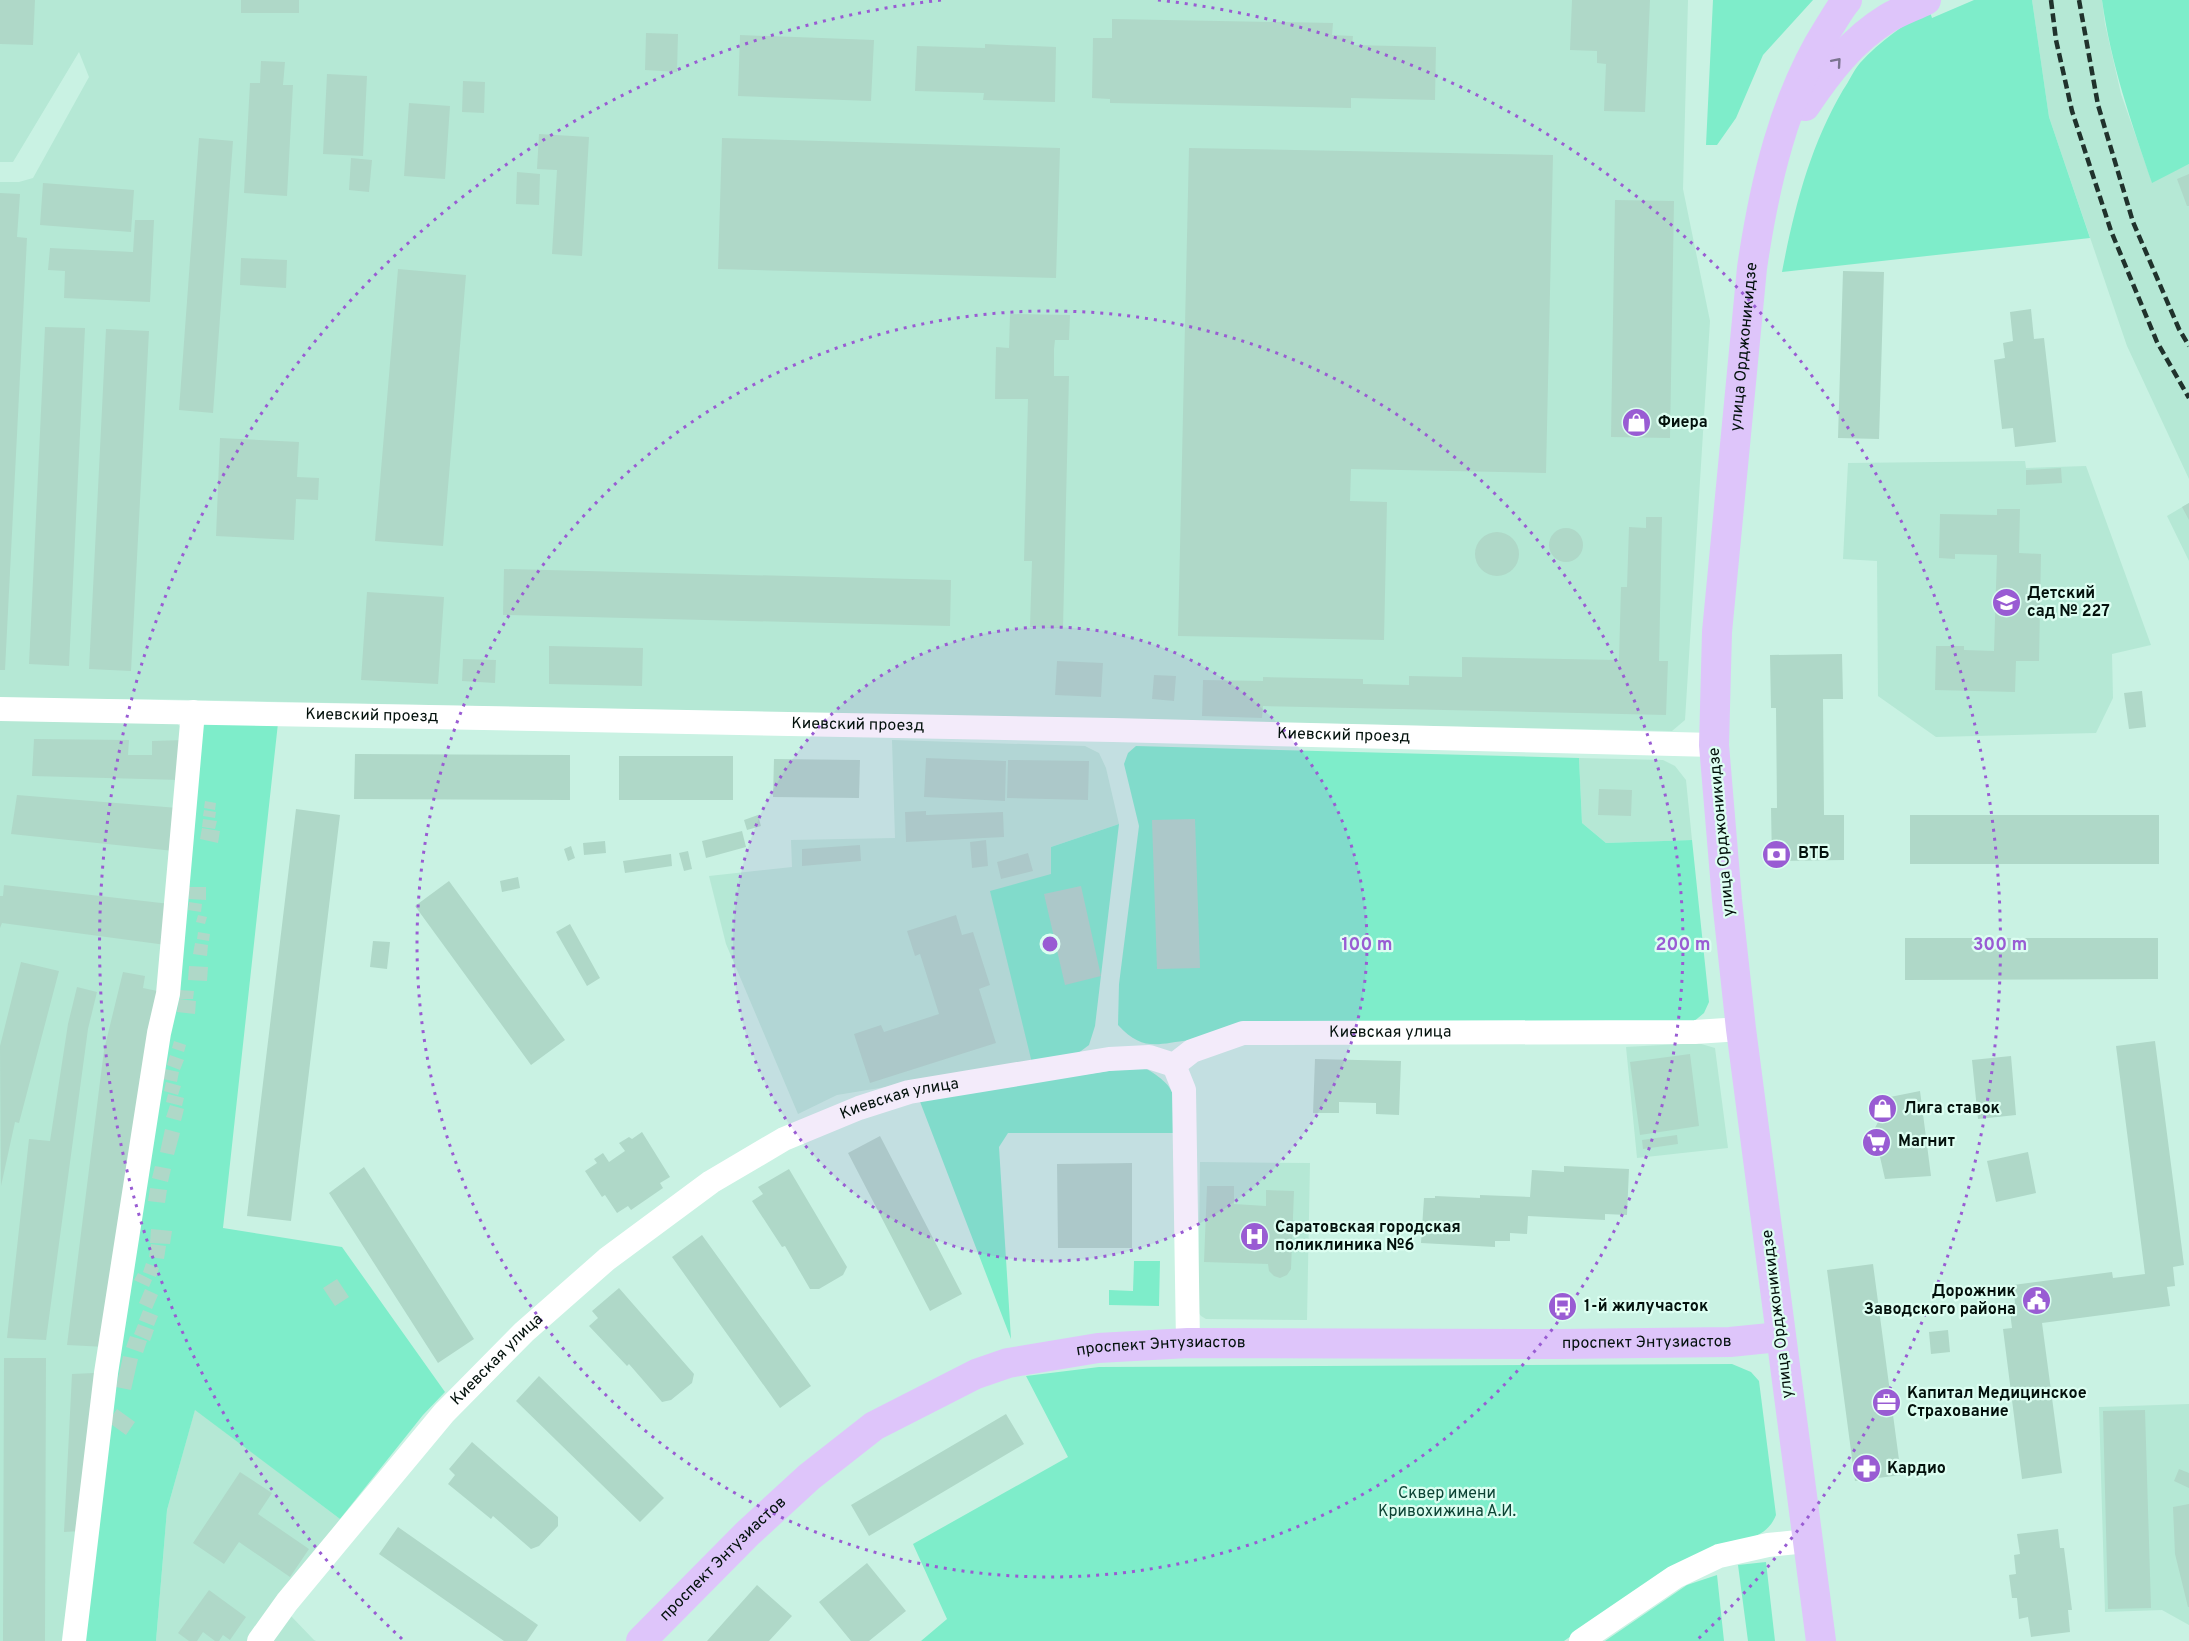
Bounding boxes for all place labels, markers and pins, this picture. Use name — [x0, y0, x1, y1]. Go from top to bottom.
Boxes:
shop icon: Фиера — [1621, 407, 1653, 439]
place label: Фиера — [1658, 413, 1708, 433]
place label: Детский сад № 227 — [2027, 584, 2110, 622]
school or university icon: Детский сад № 227 — [1990, 587, 2022, 619]
bank icon: ВТБ — [1761, 838, 1793, 870]
place label: ВТБ — [1798, 844, 1830, 864]
centre of rings — [1040, 934, 1060, 954]
shop icon: Лига ставок — [1867, 1093, 1899, 1125]
place label: Лига ставок — [1904, 1099, 2000, 1119]
supermarket icon: Магнит — [1861, 1126, 1893, 1158]
place label: Магнит — [1898, 1132, 1955, 1152]
place label: Саратовская городская поликлиника №6 — [1275, 1218, 1461, 1256]
hospital icon: Саратовская городская поликлиника №6 — [1238, 1221, 1270, 1253]
place label: Дорожник Заводского района — [1864, 1282, 2016, 1320]
public building icon: Дорожник Заводского района — [2021, 1285, 2053, 1317]
bus stop icon: 1-й жилучасток — [1547, 1291, 1579, 1323]
place label: 1-й жилучасток — [1584, 1297, 1708, 1317]
place label: Капитал Медицинское Страхование — [1907, 1384, 2087, 1422]
office icon: Капитал Медицинское Страхование — [1870, 1387, 1902, 1419]
pharmacy icon: Кардио — [1850, 1453, 1882, 1485]
place label: Кардио — [1887, 1459, 1946, 1479]

